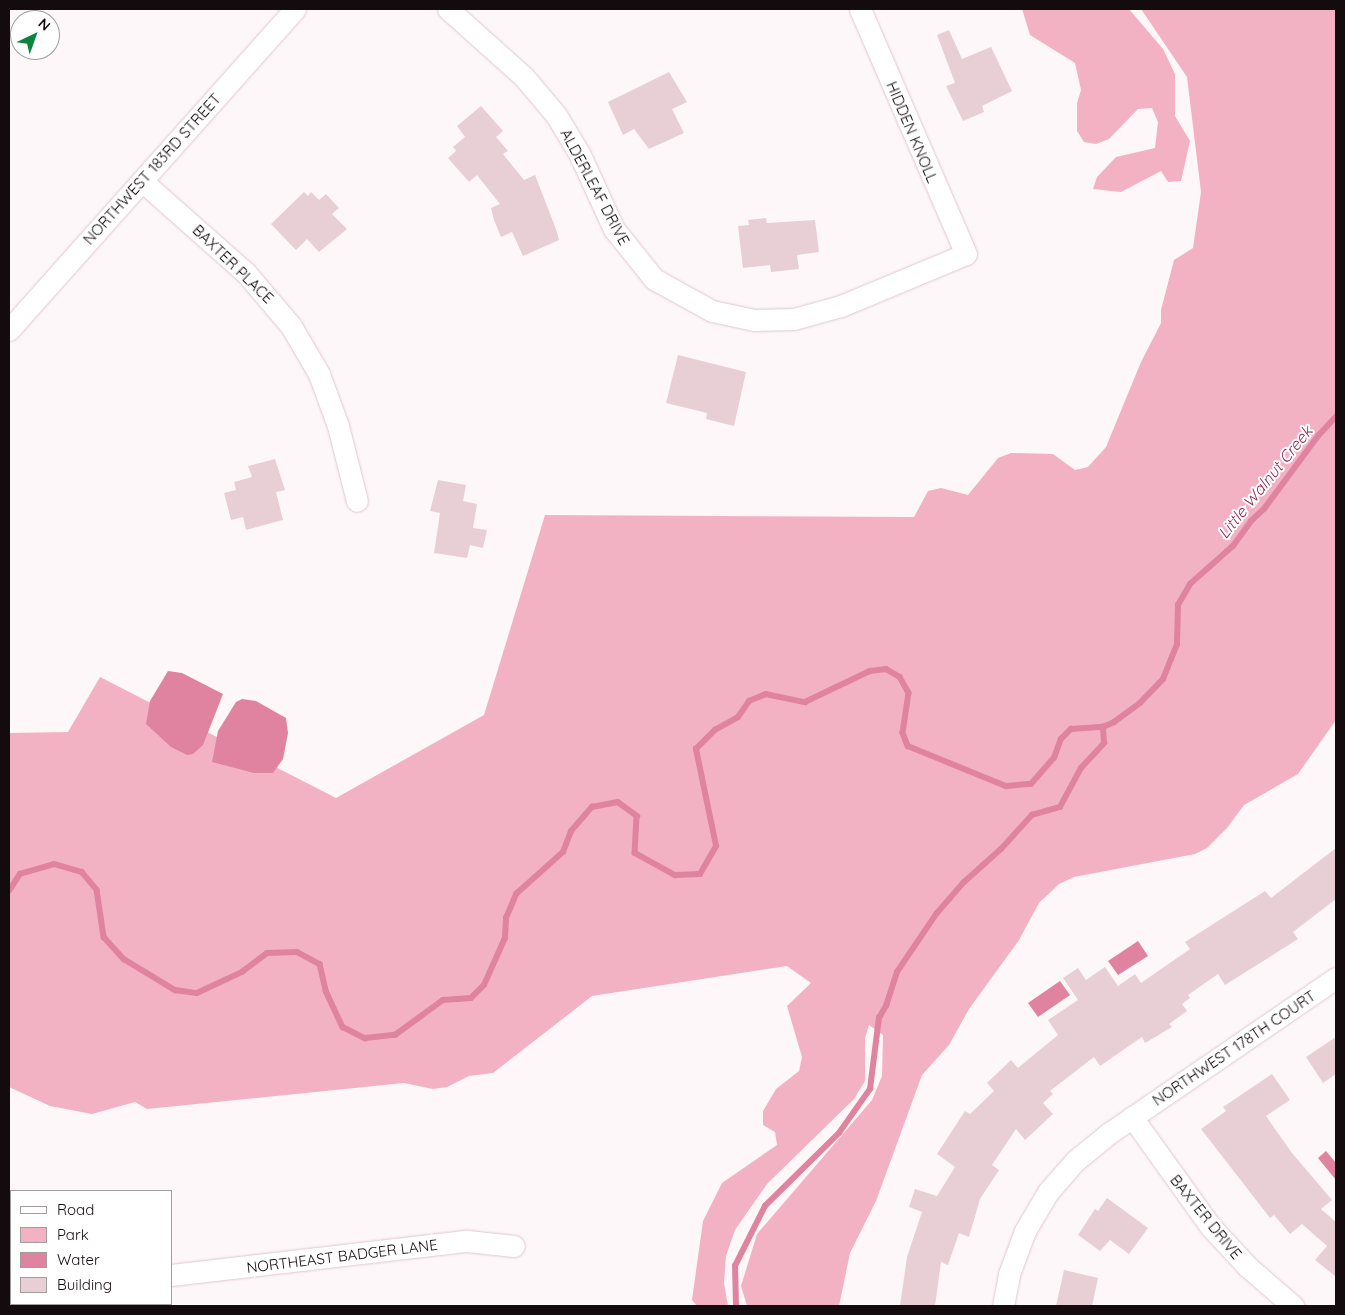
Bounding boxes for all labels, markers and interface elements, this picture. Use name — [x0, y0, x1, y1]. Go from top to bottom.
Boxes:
north arrow — [10, 10, 60, 60]
text: N — [35, 14, 54, 35]
street label: HIDDEN KNOLL — [883, 79, 941, 185]
street label: NORTHWEST 183RD STREET — [79, 90, 225, 248]
street label: ALDERLEAF DRIVE — [557, 126, 633, 248]
street label: BAXTER PLACE — [189, 221, 277, 307]
water label: Little Walnut Creek — [1214, 422, 1316, 542]
street label: NORTHWEST 178TH COURT — [1149, 987, 1319, 1109]
street label: BAXTER DRIVE — [1166, 1171, 1246, 1263]
legend — [10, 1190, 172, 1305]
text: Road — [57, 1200, 94, 1219]
text: Park — [57, 1225, 89, 1244]
street label: NORTHEAST BADGER LANE — [245, 1235, 439, 1277]
text: Water — [57, 1250, 100, 1269]
text: Building — [57, 1275, 112, 1294]

